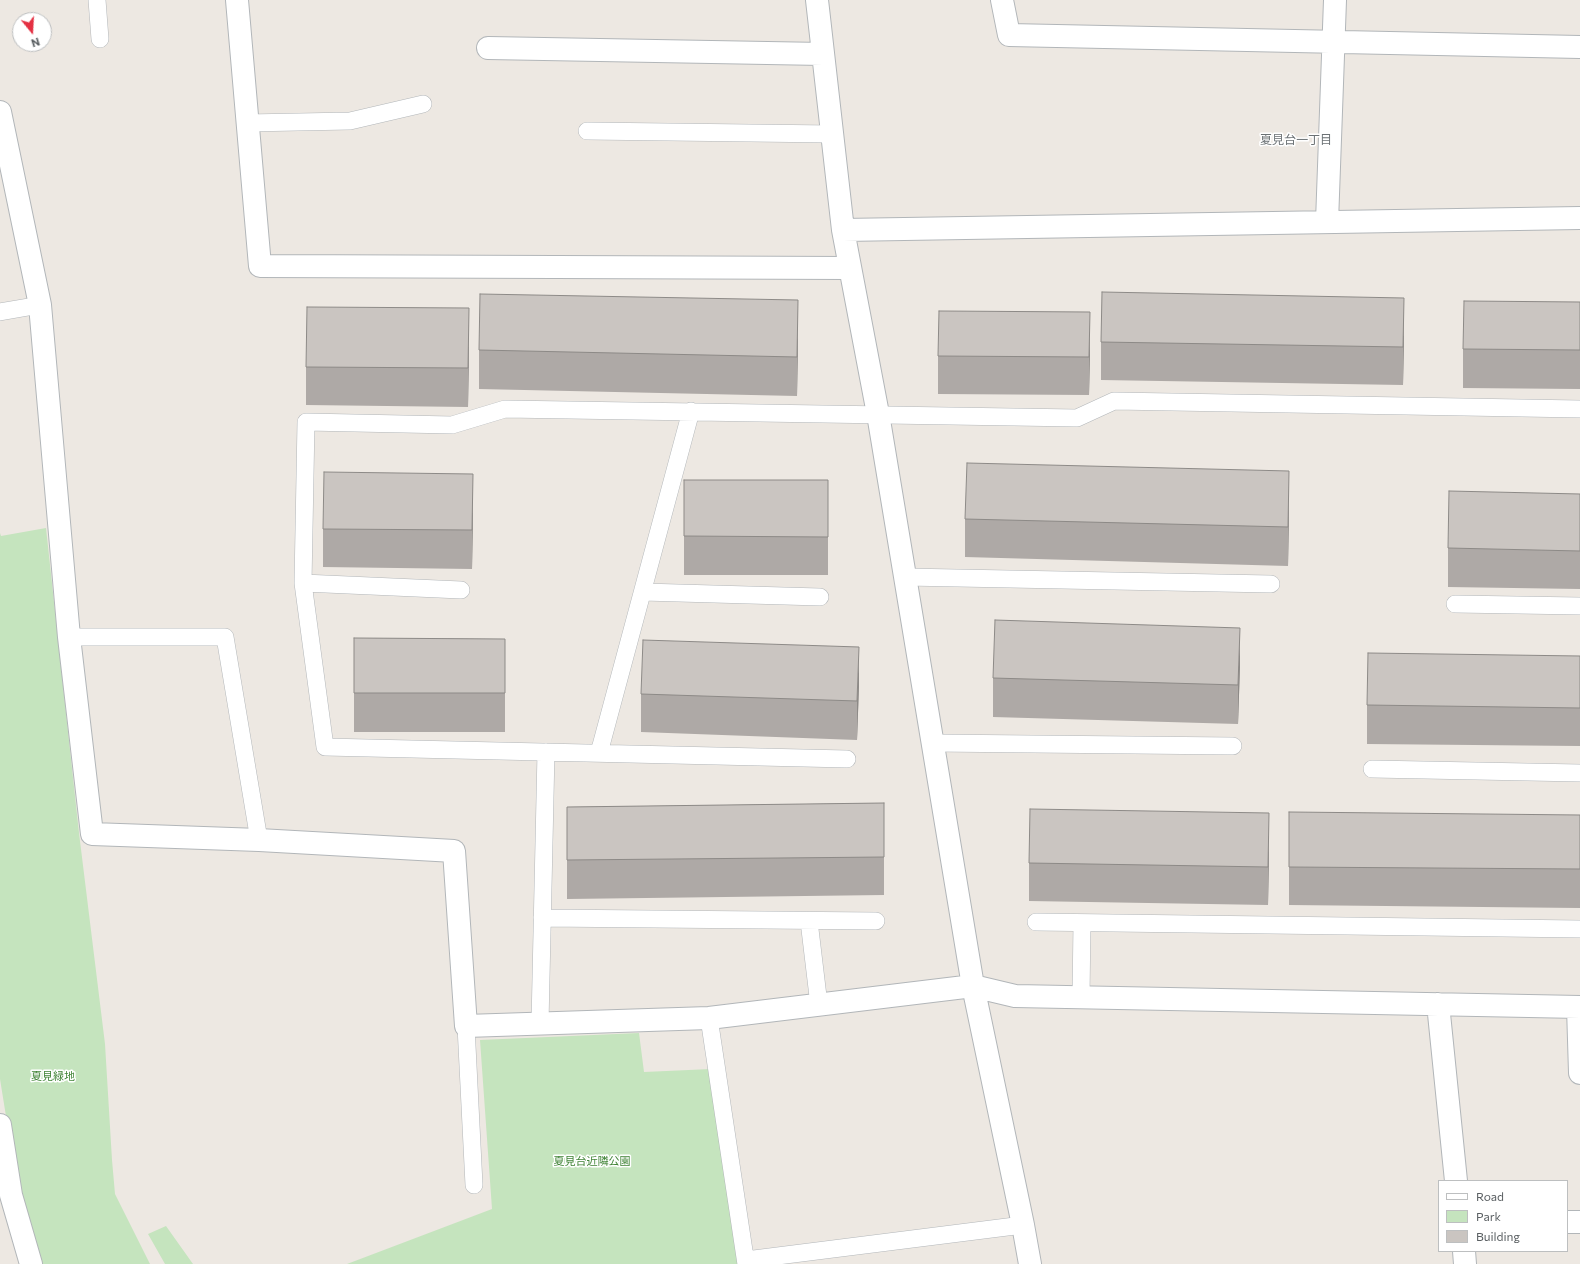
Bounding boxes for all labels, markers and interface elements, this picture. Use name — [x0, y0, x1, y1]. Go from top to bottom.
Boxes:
north arrow — [12, 12, 52, 52]
text: N — [30, 35, 42, 50]
district label: 夏見台一丁目 — [1260, 133, 1332, 147]
park label: 夏見緑地 — [31, 1069, 75, 1083]
park label: 夏見台近隣公園 — [554, 1154, 630, 1168]
legend — [1438, 1180, 1568, 1252]
text: Road — [1476, 1189, 1504, 1203]
text: Park — [1476, 1209, 1501, 1223]
text: Building — [1476, 1229, 1520, 1243]

